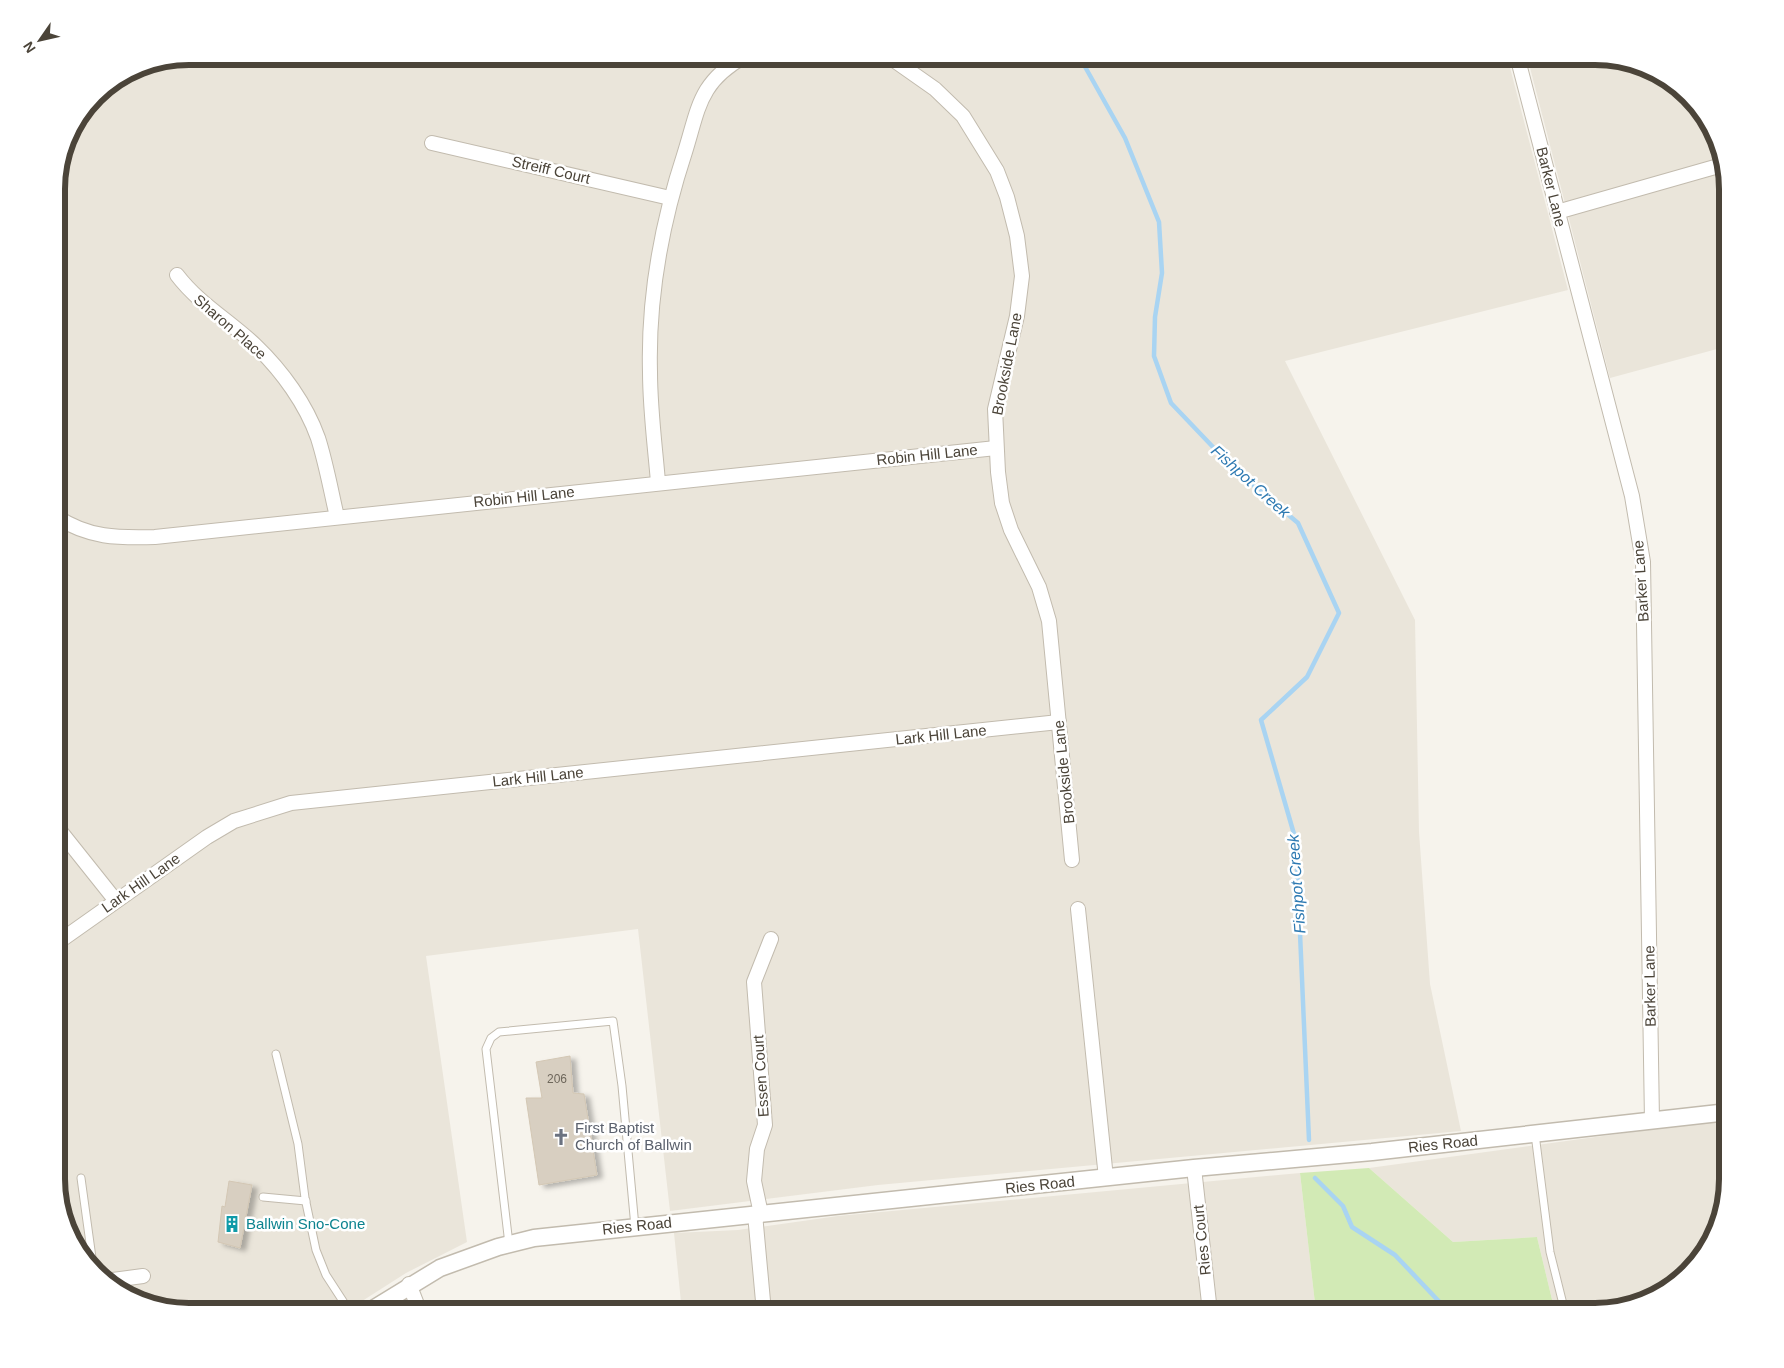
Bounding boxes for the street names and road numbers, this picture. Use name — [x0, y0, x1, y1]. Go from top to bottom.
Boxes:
street label: Barker Lane — [1533, 145, 1570, 229]
street label: Streiff Court — [510, 152, 593, 187]
street label: Sharon Place — [191, 291, 270, 363]
street label: Brookside Lane — [988, 311, 1025, 417]
street label: Robin Hill Lane — [875, 441, 978, 468]
street label: Robin Hill Lane — [472, 483, 575, 510]
street label: Barker Lane — [1629, 540, 1652, 622]
street label: Brookside Lane — [1050, 719, 1077, 825]
street label: Lark Hill Lane — [894, 721, 987, 748]
street label: Lark Hill Lane — [491, 763, 584, 790]
street label: Lark Hill Lane — [98, 849, 183, 916]
street label: Barker Lane — [1640, 945, 1659, 1027]
street label: Essen Court — [749, 1033, 772, 1118]
street label: Ries Road — [1407, 1131, 1479, 1156]
street label: Ries Road — [1004, 1172, 1076, 1197]
street label: Ries Court — [1189, 1203, 1214, 1276]
street label: Ries Road — [601, 1213, 673, 1238]

